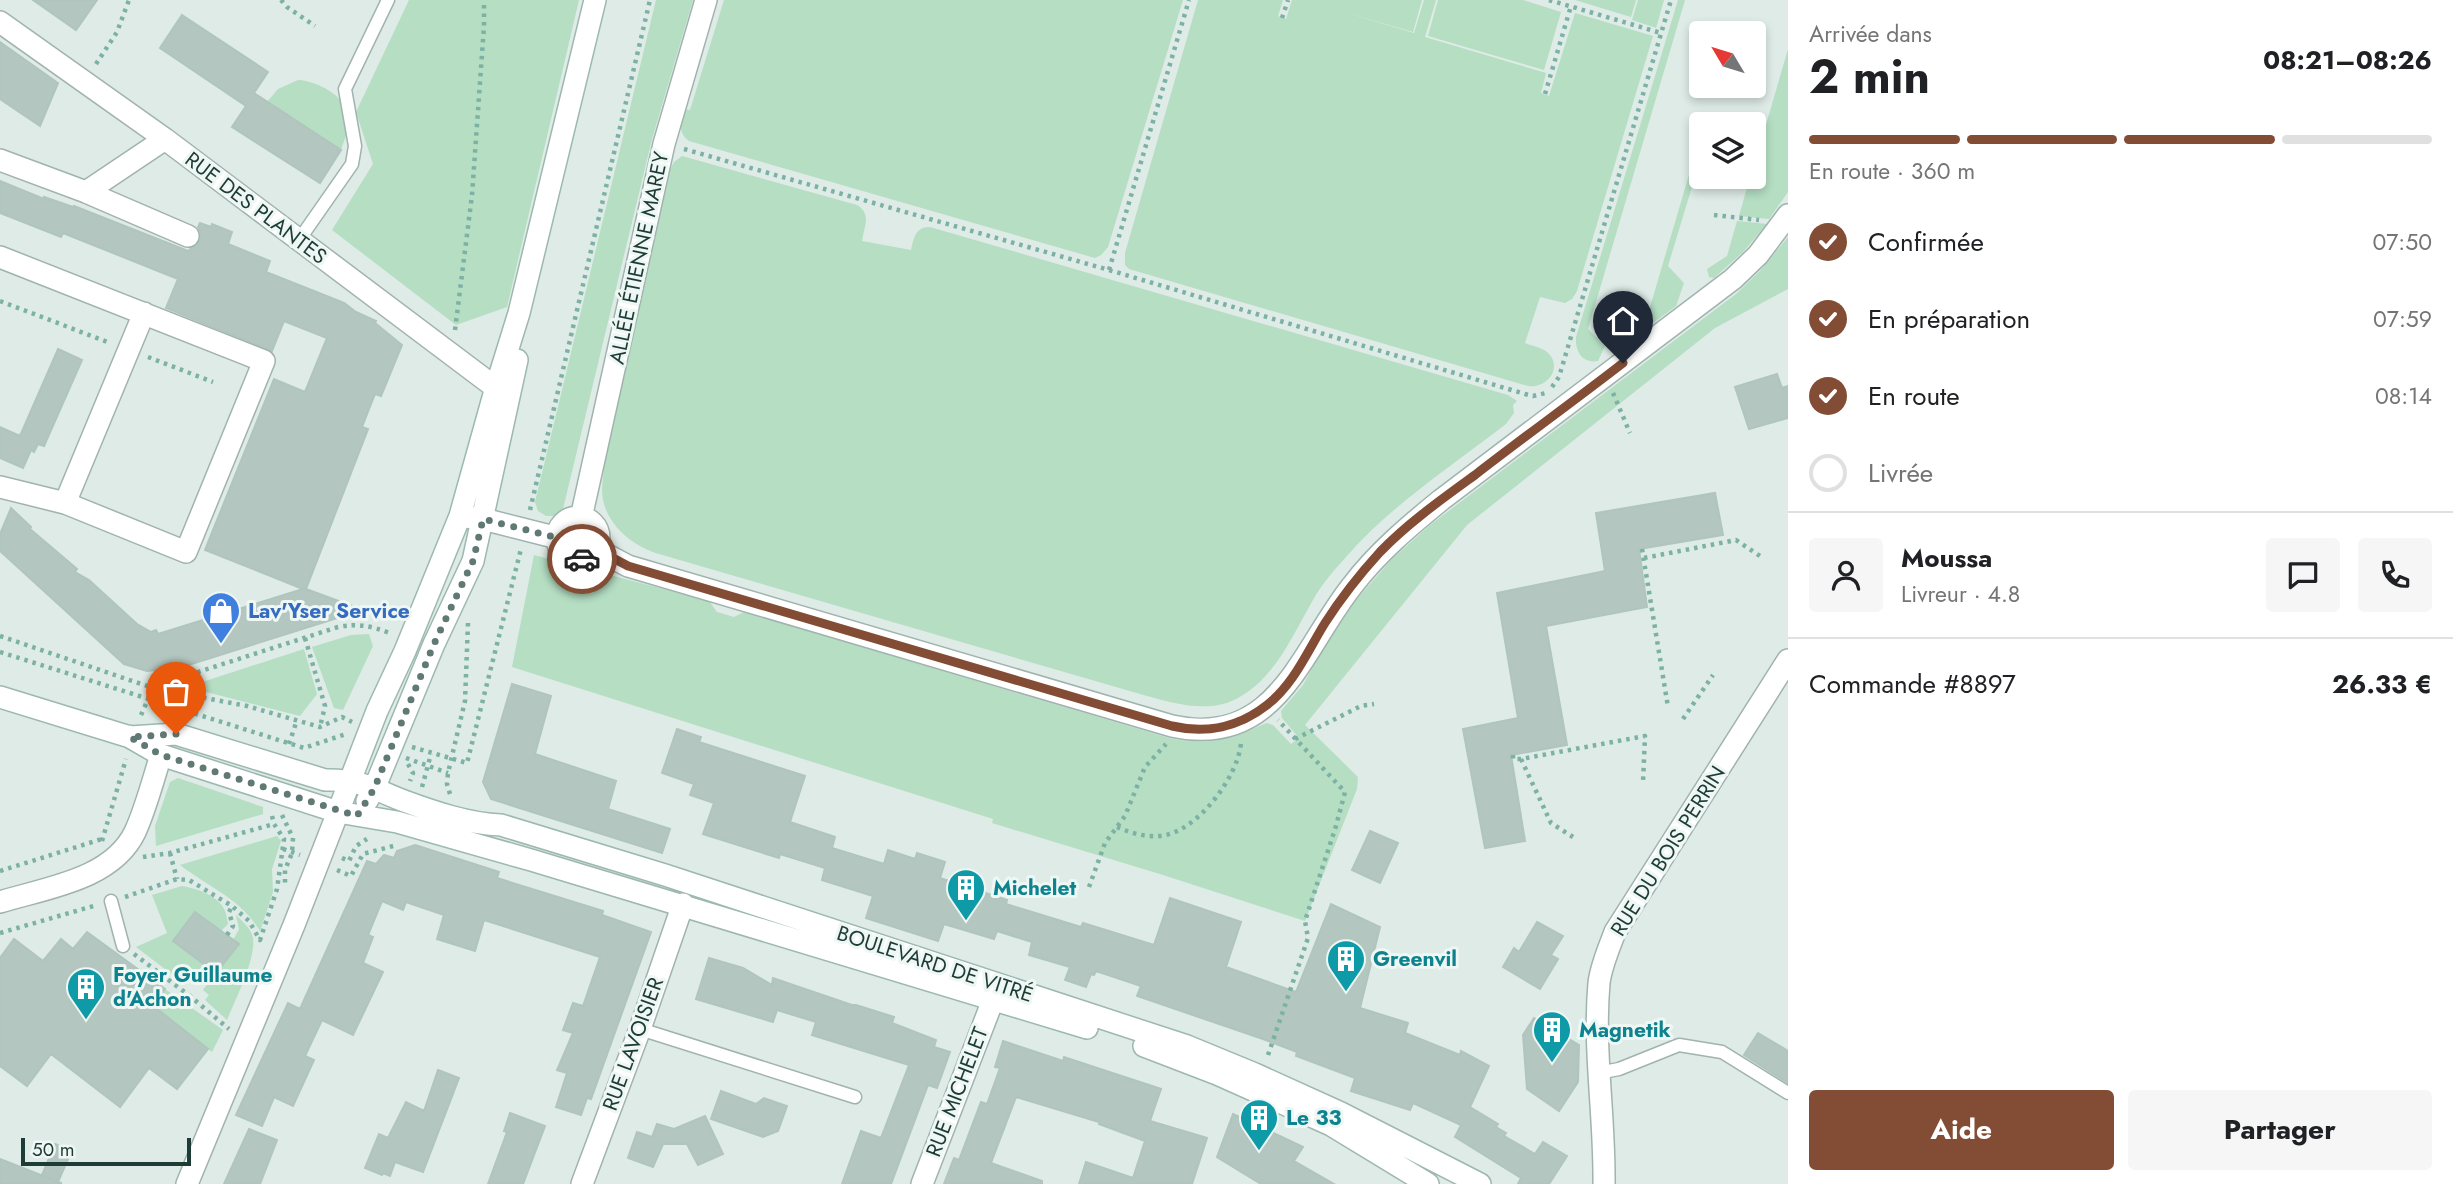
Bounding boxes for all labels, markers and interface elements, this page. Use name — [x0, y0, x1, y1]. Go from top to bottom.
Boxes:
text: Arrivée dans — [1809, 17, 1932, 51]
north arrow — [1689, 21, 1766, 98]
map controls — [1689, 21, 1766, 189]
text: 08:21–08:26 — [2263, 41, 2432, 79]
text: 2 min — [1809, 44, 1930, 110]
button: layers — [1689, 112, 1766, 189]
street label: RUE DES PLANTES — [179, 145, 333, 271]
street label: ALLÉE ÉTIENNE MAREY — [602, 149, 676, 367]
text: En route · 360 m — [1809, 154, 1975, 188]
icon: check — [1809, 223, 1847, 261]
text: Confirmée — [1868, 223, 1984, 261]
text: 07:50 — [2372, 225, 2432, 259]
pin — [1593, 291, 1653, 363]
icon: check — [1809, 300, 1847, 338]
text: En préparation — [1868, 300, 2030, 338]
icon: home — [1604, 302, 1642, 340]
text: 07:59 — [2373, 302, 2432, 336]
icon: check — [1809, 377, 1847, 415]
text: En route — [1868, 377, 1960, 415]
text: 08:14 — [2375, 379, 2432, 413]
text: Livrée — [1868, 454, 1933, 492]
courier — [547, 524, 617, 594]
button: person — [1809, 538, 1883, 612]
button: chat — [2266, 538, 2340, 612]
button: phone — [2358, 538, 2432, 612]
text: Moussa — [1901, 539, 1992, 577]
icon: car — [563, 540, 601, 578]
text: Livreur · 4.8 — [1901, 577, 2020, 611]
shop icon: Lav'Yser Service — [200, 590, 242, 645]
place label: Lav'Yser Service — [248, 596, 410, 626]
pin — [146, 662, 206, 734]
text: Commande #8897 — [1809, 665, 2016, 703]
text: 26.33 € — [2332, 665, 2432, 703]
icon: bag — [157, 673, 195, 711]
street label: RUE DU BOIS PERRIN — [1603, 760, 1733, 942]
building icon: Michelet — [945, 867, 987, 922]
place label: Michelet — [993, 873, 1077, 903]
street label: BOULEVARD DE VITRÉ — [833, 918, 1037, 1010]
building icon: Greenvil — [1325, 938, 1367, 993]
place label: Greenvil — [1373, 944, 1457, 974]
place label: Foyer Guillaume d'Achon — [113, 960, 273, 1014]
building icon: Foyer Guillaume d'Achon — [65, 966, 107, 1021]
street label: RUE LAVOISIER — [595, 973, 671, 1115]
building icon: Magnetik — [1531, 1009, 1573, 1064]
place label: Magnetik — [1579, 1015, 1671, 1045]
street label: RUE MICHELET — [919, 1023, 996, 1161]
button: Aide — [1809, 1090, 2114, 1170]
button: Partager — [2128, 1090, 2432, 1170]
building icon: Le 33 — [1238, 1097, 1280, 1152]
place label: Le 33 — [1286, 1103, 1342, 1133]
scale bar — [21, 1135, 191, 1167]
text: 50 m — [32, 1136, 75, 1163]

